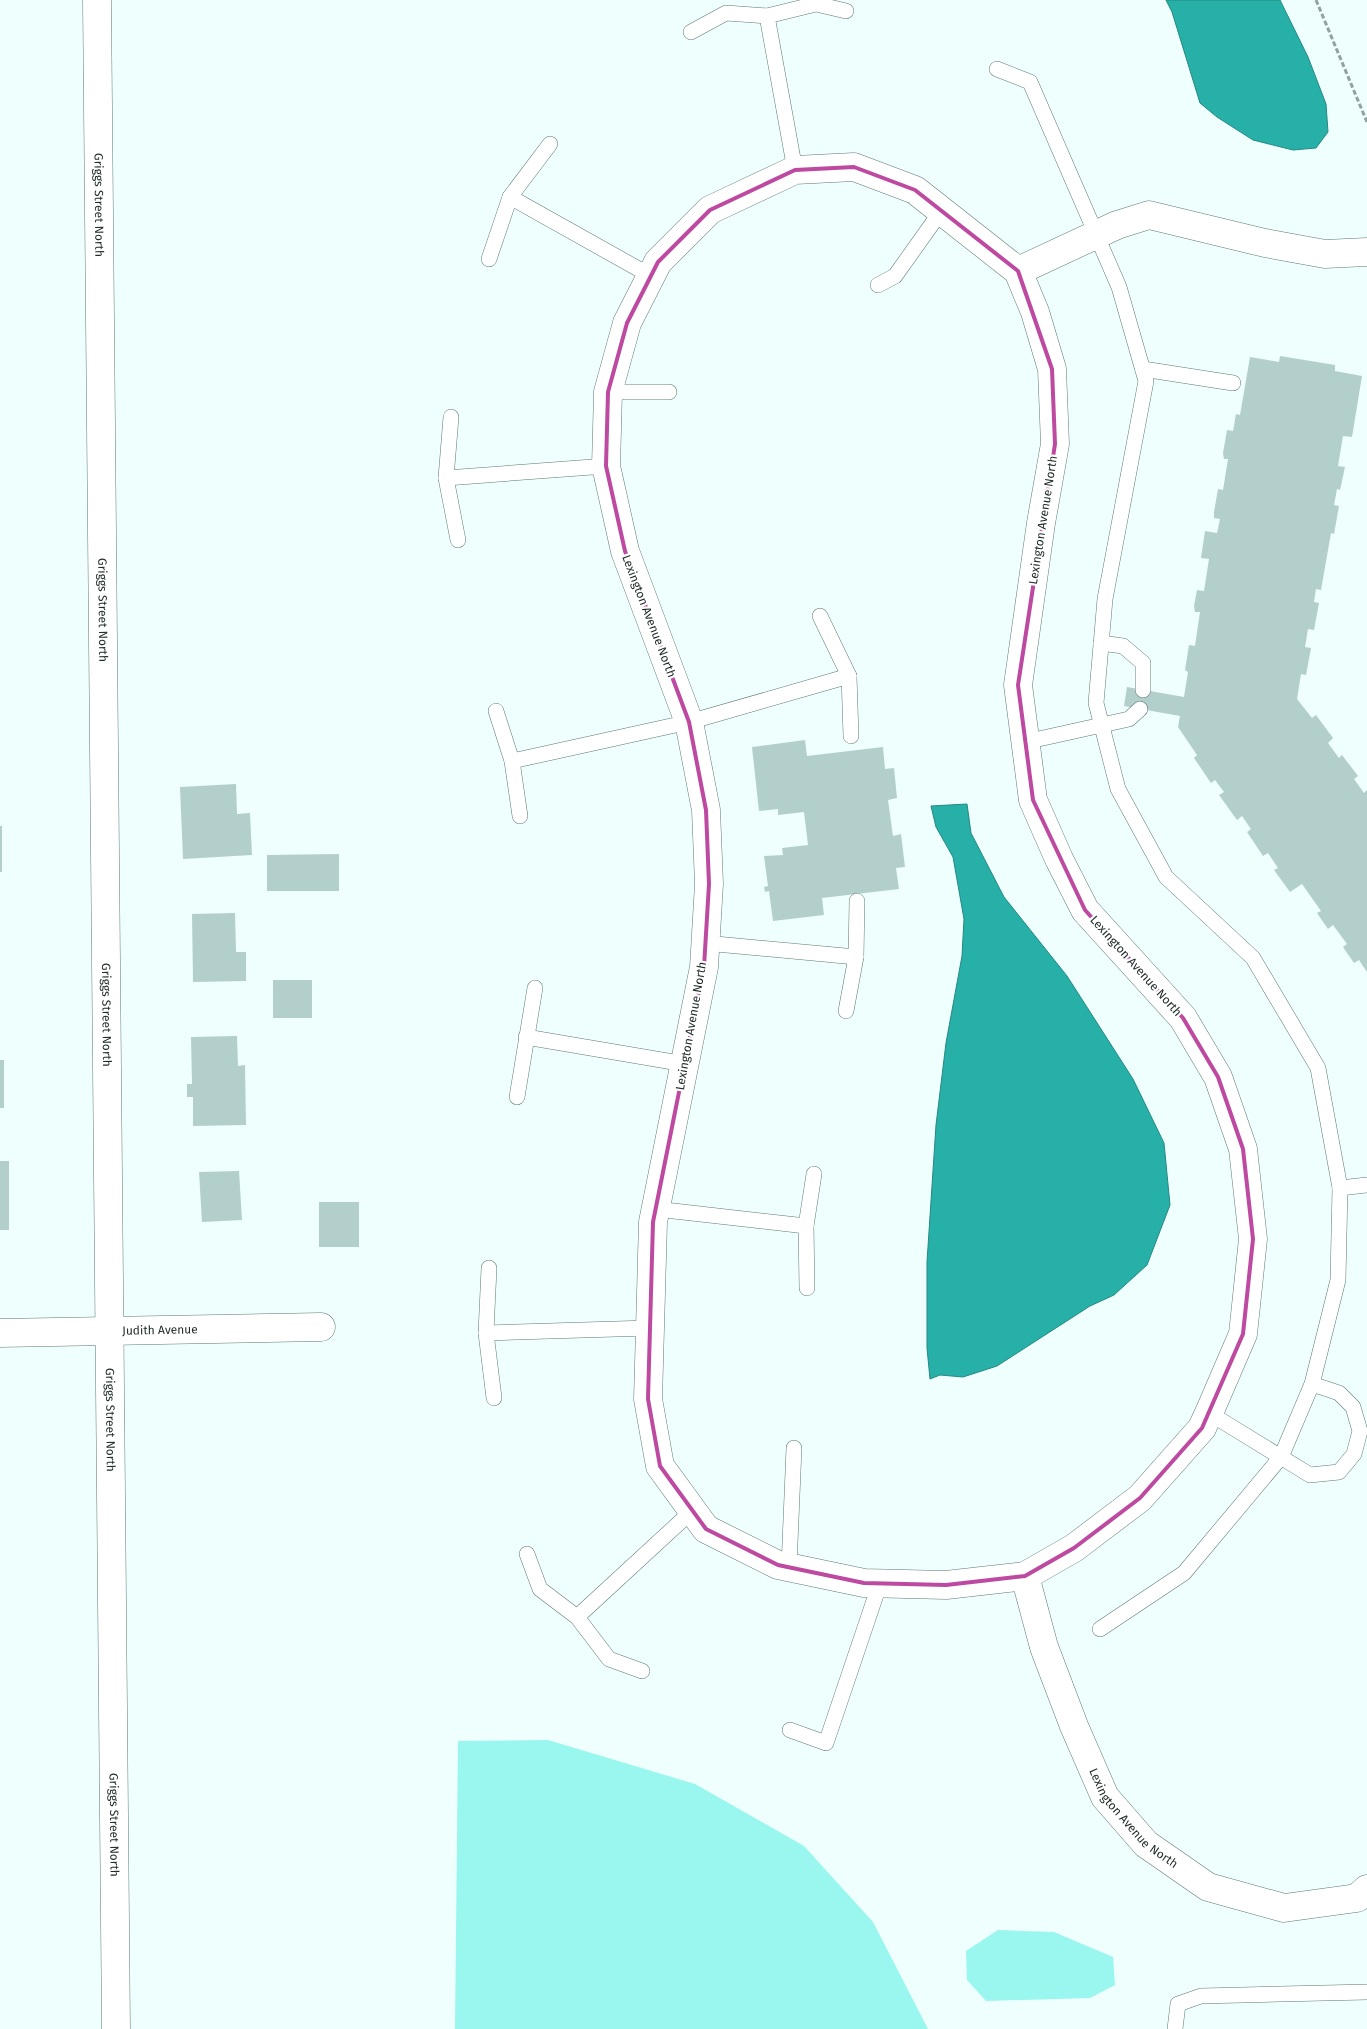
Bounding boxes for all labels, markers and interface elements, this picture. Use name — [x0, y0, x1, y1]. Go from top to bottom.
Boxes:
street label: Griggs Street North — [91, 153, 106, 257]
street label: Lexington Avenue North — [1026, 455, 1060, 585]
street label: Lexington Avenue North — [619, 553, 679, 679]
street label: Griggs Street North — [95, 558, 110, 662]
street label: Lexington Avenue North — [1087, 913, 1185, 1019]
street label: Lexington Avenue North — [673, 961, 709, 1091]
street label: Griggs Street North — [99, 963, 114, 1067]
street label: Judith Avenue — [122, 1322, 198, 1338]
street label: Griggs Street North — [103, 1368, 118, 1472]
street label: Lexington Avenue North — [1086, 1766, 1181, 1871]
street label: Griggs Street North — [107, 1773, 122, 1877]

